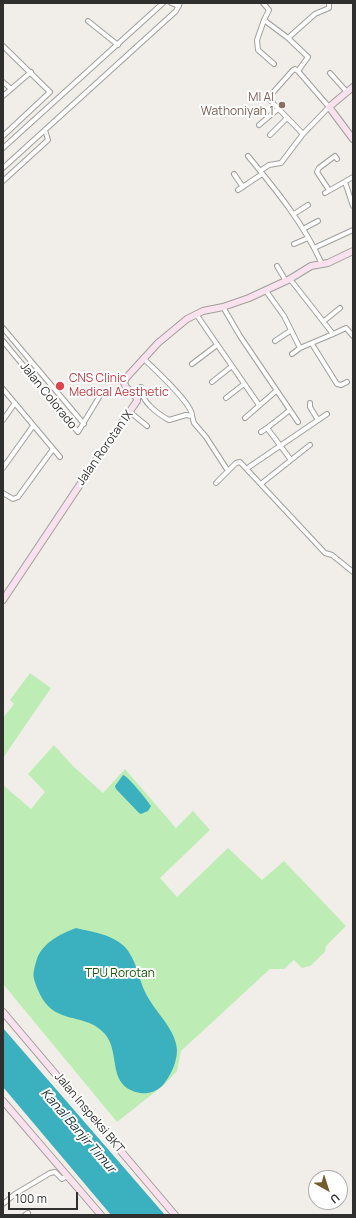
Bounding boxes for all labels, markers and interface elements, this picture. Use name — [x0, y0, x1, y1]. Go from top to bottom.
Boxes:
place label: MI Al Wathoniyah 1 — [201, 91, 274, 119]
marker: MI Al Wathoniyah 1 — [277, 100, 287, 110]
street label: Jalan Colorado — [17, 360, 79, 432]
place label: CNS Clinic Medical Aesthetic — [69, 372, 169, 400]
marker: CNS Clinic Medical Aesthetic — [54, 380, 66, 392]
street label: Jalan Rorotan IX — [74, 408, 136, 488]
park label: TPU Rorotan — [85, 967, 155, 981]
street label: Jalan Inspeksi BKT — [51, 1070, 127, 1156]
water label: Kanal Banjir Timur — [37, 1086, 119, 1176]
north arrow — [308, 1170, 348, 1210]
scale bar — [10, 1184, 80, 1210]
text: 100 m — [15, 1190, 47, 1207]
text: U — [327, 1191, 343, 1207]

